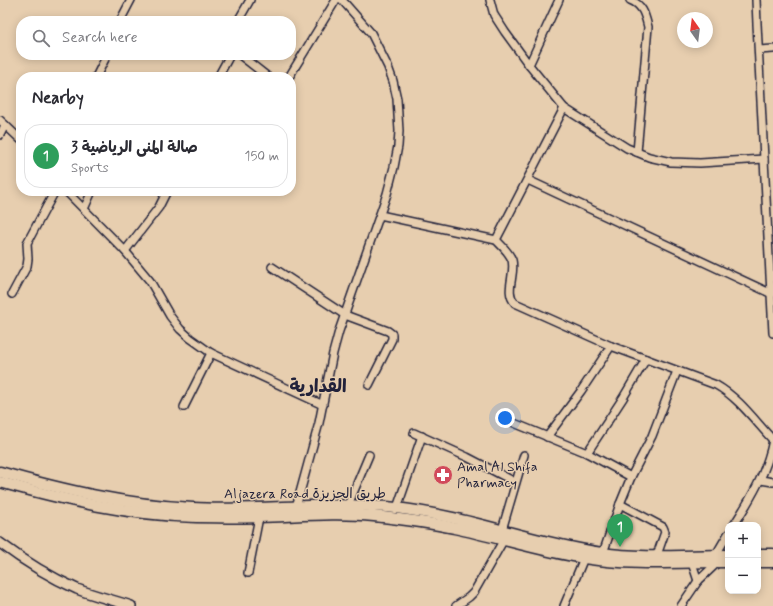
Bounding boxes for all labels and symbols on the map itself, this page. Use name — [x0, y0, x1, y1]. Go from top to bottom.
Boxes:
north arrow — [677, 12, 713, 48]
district label: القدارية — [289, 375, 347, 399]
your location — [495, 408, 515, 428]
place label: Amal Al Shifa Pharmacy — [457, 458, 538, 492]
pharmacy icon: Amal Al Shifa Pharmacy — [432, 464, 454, 486]
street label: Aljazera Road طريق الجزيزة — [224, 485, 386, 503]
pin: 1 — [607, 514, 633, 547]

